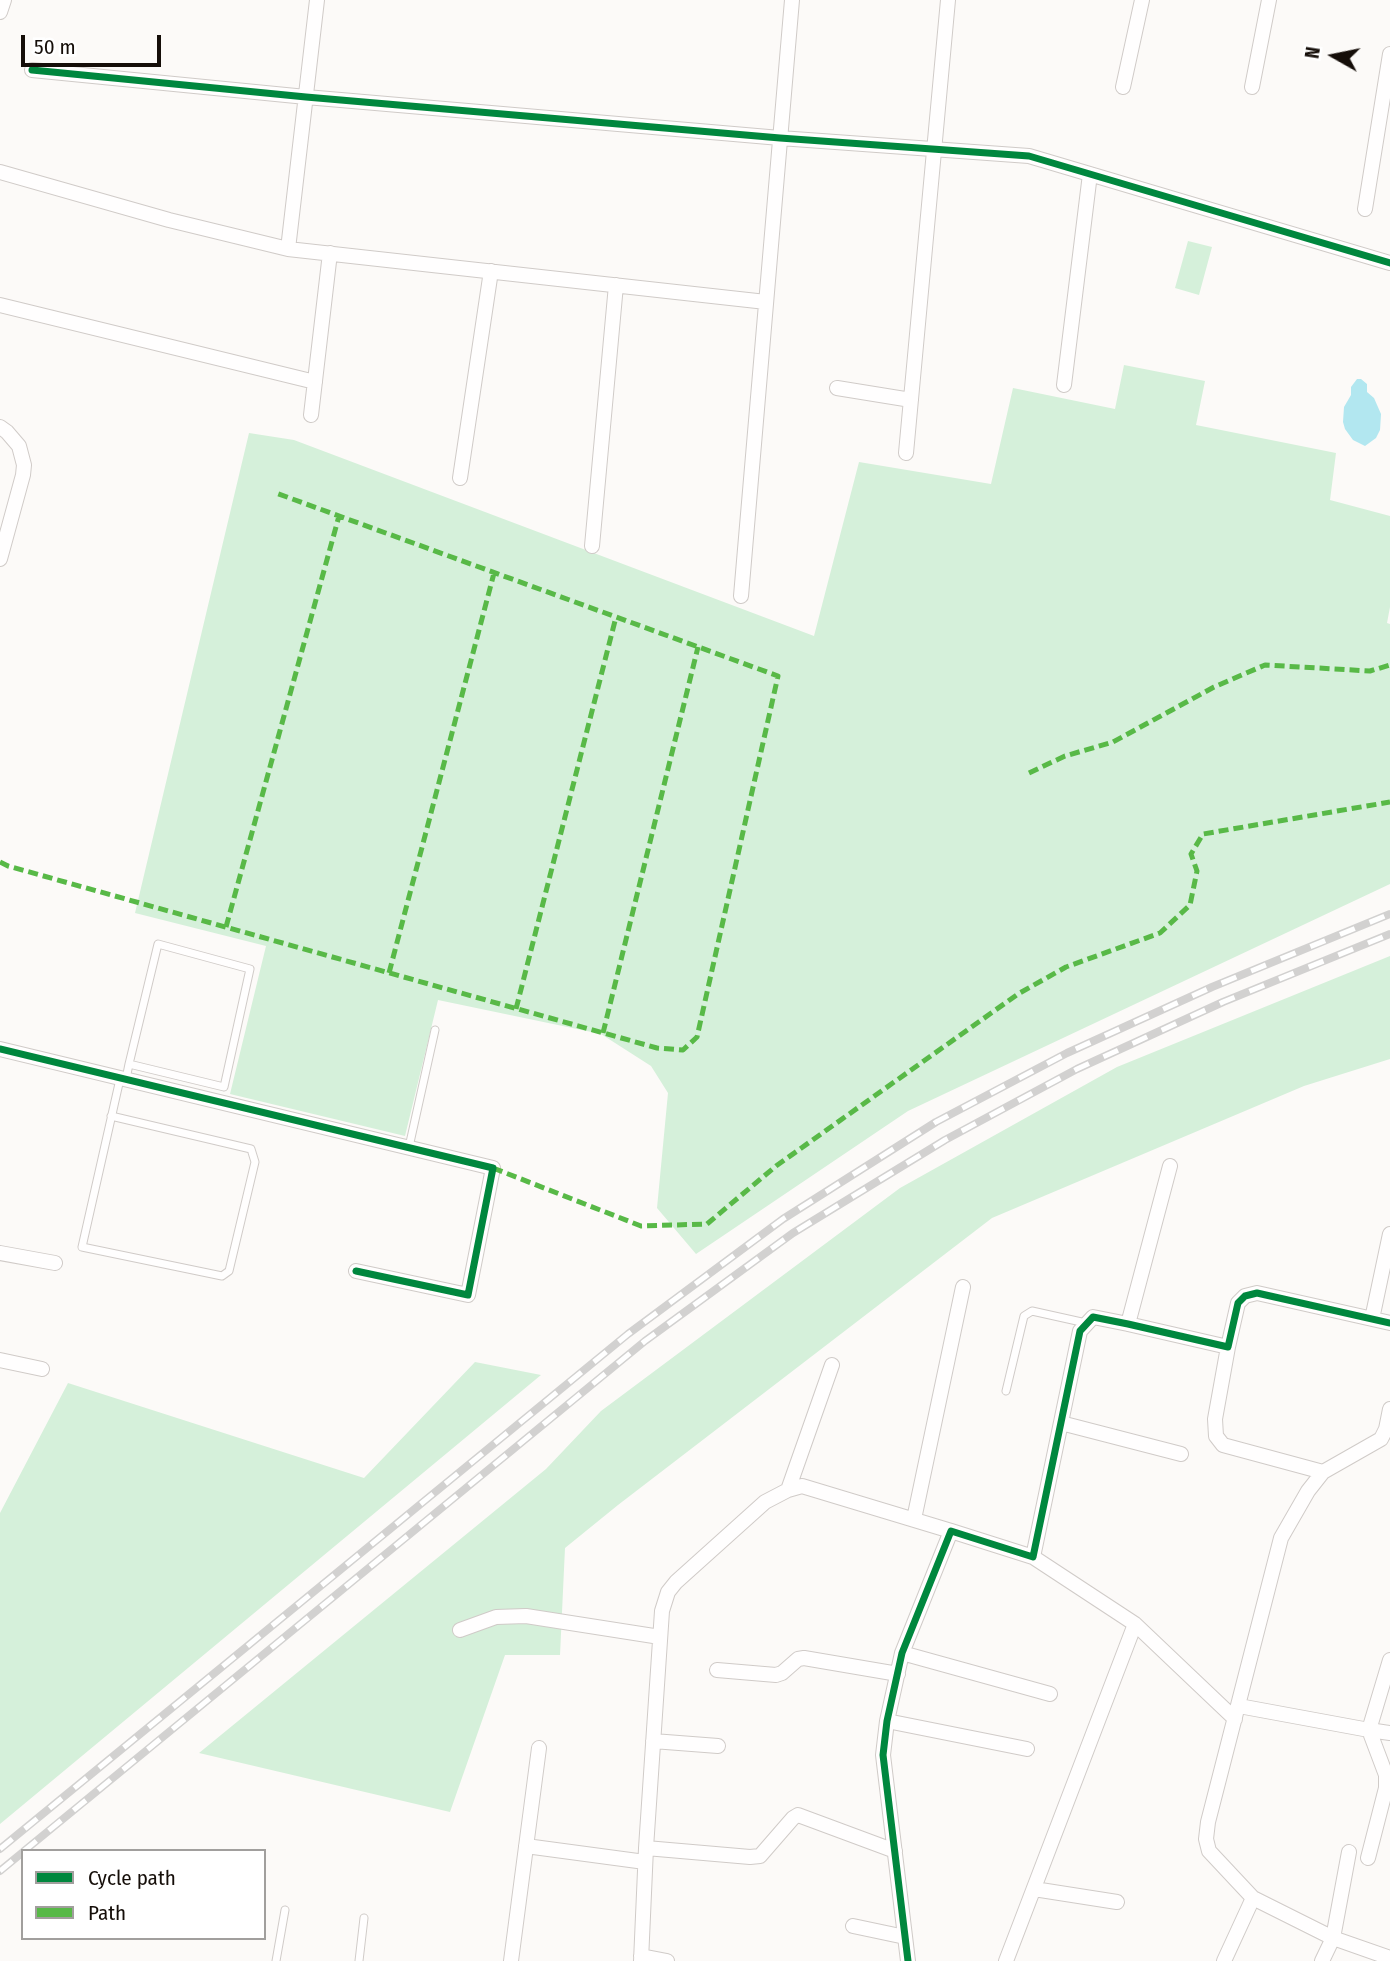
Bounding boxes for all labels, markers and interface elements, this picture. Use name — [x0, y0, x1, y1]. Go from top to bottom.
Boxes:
scale bar — [24, 21, 164, 65]
north arrow — [1299, 21, 1369, 91]
text: 50 m — [34, 34, 76, 60]
text: N — [1301, 45, 1325, 60]
legend — [21, 1849, 266, 1940]
text: Cycle path — [88, 1865, 176, 1891]
text: Path — [88, 1900, 126, 1926]

